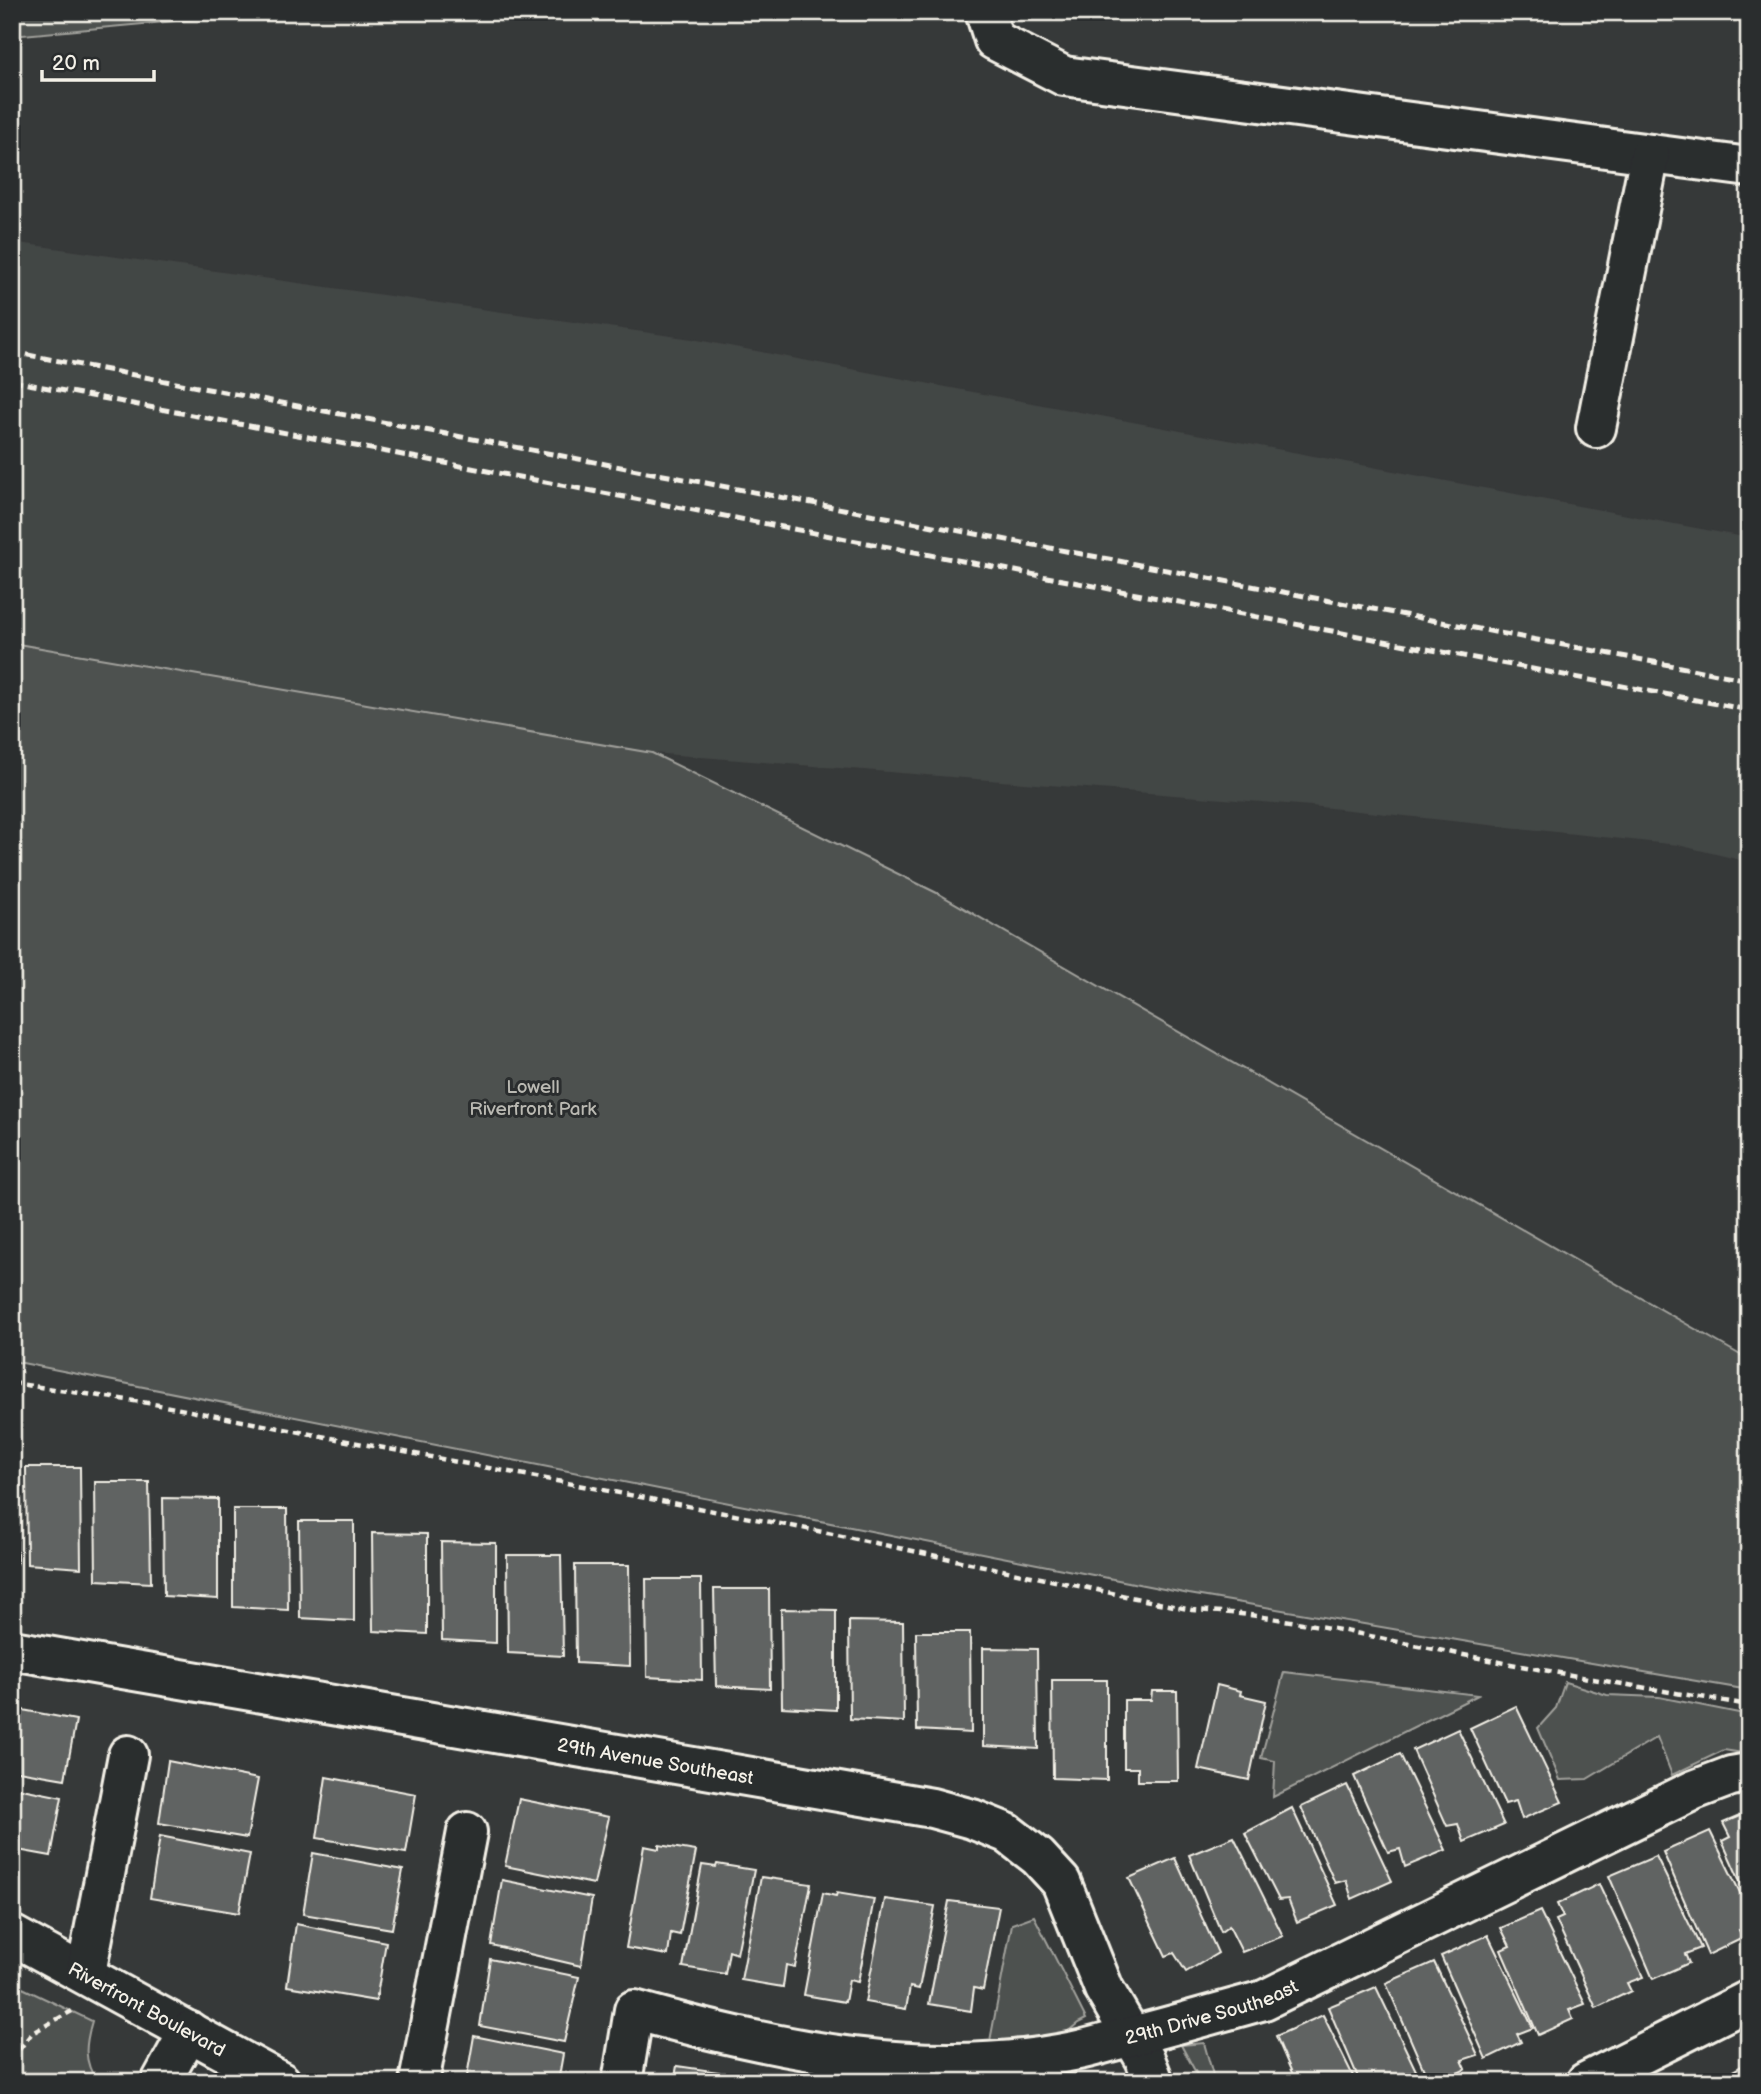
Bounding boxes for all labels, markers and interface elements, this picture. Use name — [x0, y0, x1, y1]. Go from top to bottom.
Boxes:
scale bar — [42, 38, 154, 82]
text: 20 m — [52, 51, 100, 76]
park label: Lowell Riverfront Park — [469, 1076, 597, 1121]
street label: 29th Avenue Southeast — [555, 1734, 755, 1790]
street label: Riverfront Boulevard — [64, 1958, 229, 2062]
street label: 29th Drive Southeast — [1123, 1975, 1302, 2050]

